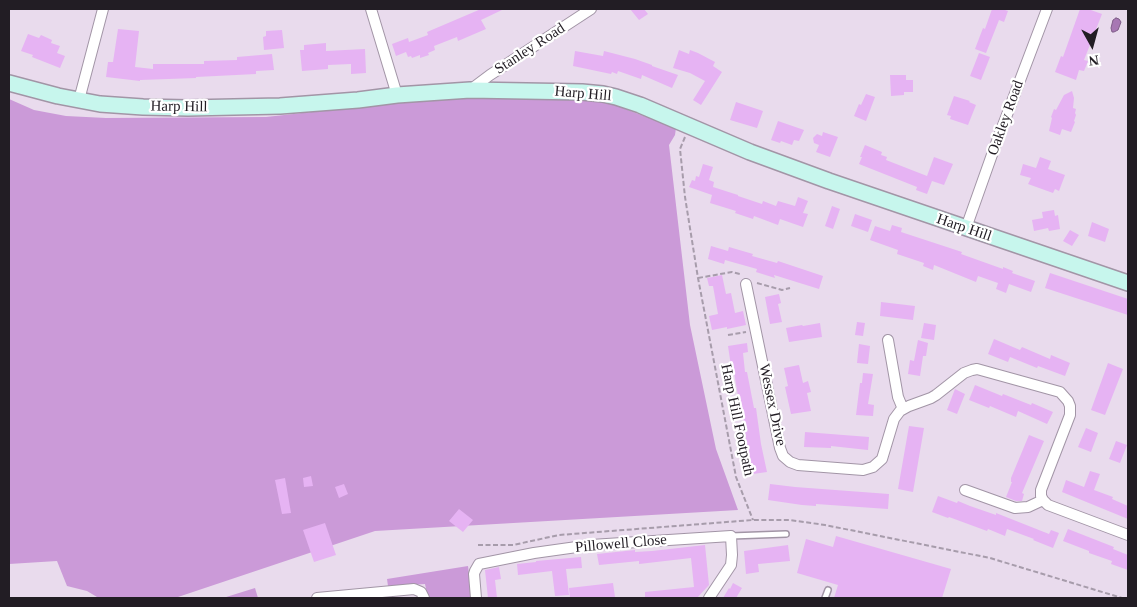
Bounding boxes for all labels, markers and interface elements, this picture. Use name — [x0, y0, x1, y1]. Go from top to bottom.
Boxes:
street label: Stanley Road — [491, 20, 569, 78]
north arrow — [1067, 20, 1117, 70]
text: N — [1088, 52, 1100, 68]
street label: Oakley Road — [984, 78, 1028, 158]
street label: Harp Hill — [554, 83, 612, 105]
street label: Harp Hill — [150, 98, 208, 116]
street label: Harp Hill — [934, 210, 994, 246]
street label: Harp Hill Footpath — [716, 362, 758, 478]
street label: Wessex Drive — [755, 362, 789, 448]
street label: Pillowell Close — [574, 531, 668, 557]

